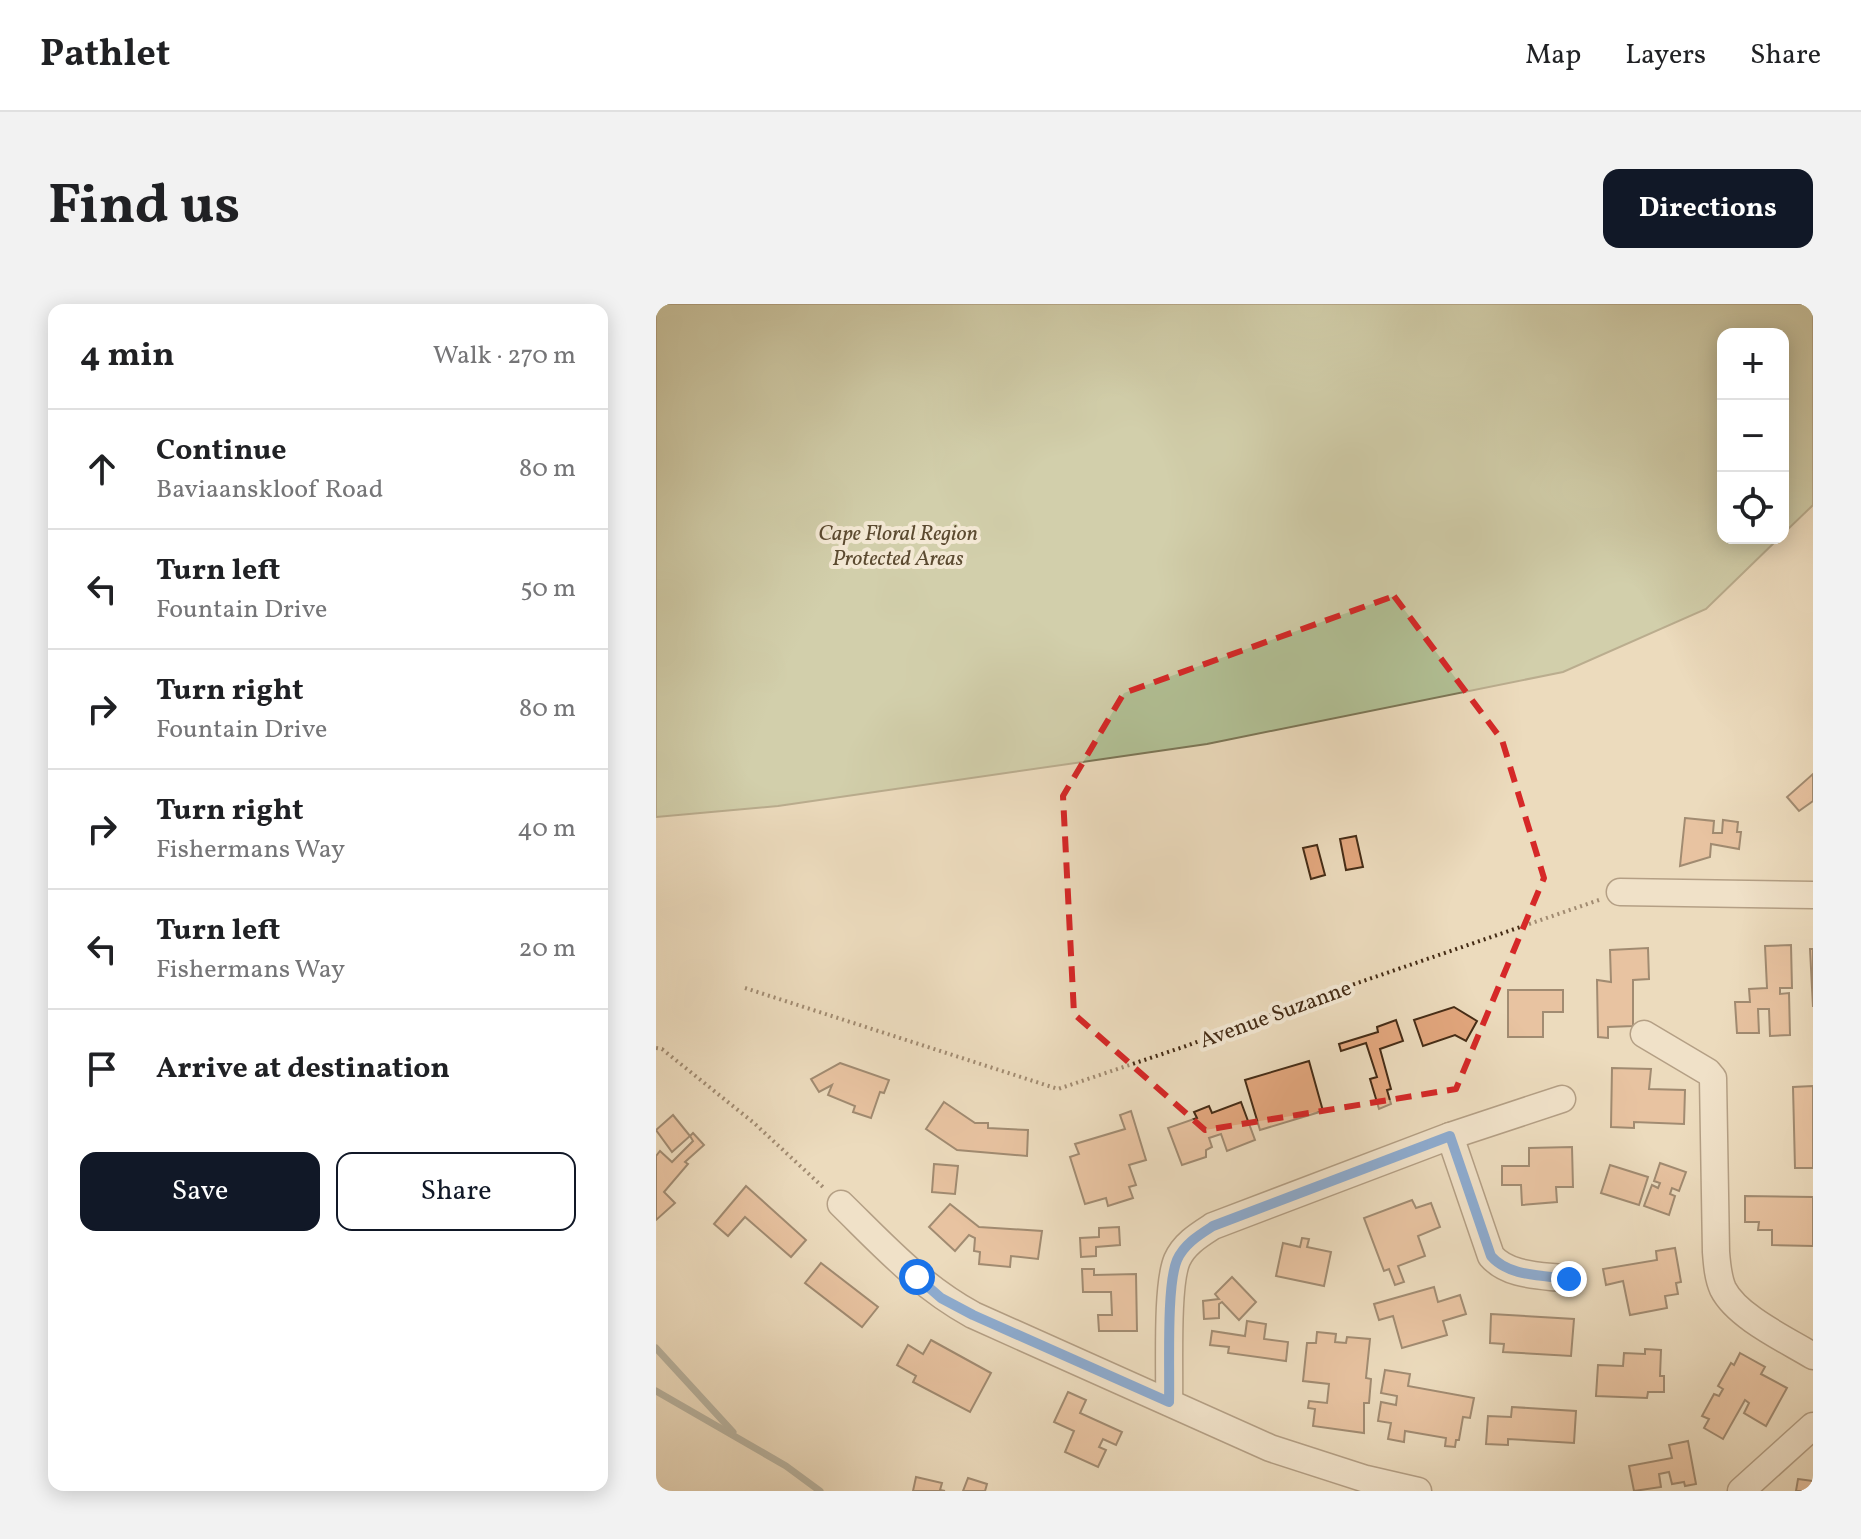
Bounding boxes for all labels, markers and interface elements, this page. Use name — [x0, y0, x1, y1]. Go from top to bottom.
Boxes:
text: Pathlet — [40, 29, 170, 82]
text: Map — [1525, 36, 1581, 75]
text: Layers — [1625, 36, 1706, 75]
text: Share — [1750, 36, 1821, 75]
text: Find us — [48, 169, 240, 247]
button: Directions — [1603, 169, 1813, 248]
map controls — [1717, 328, 1789, 544]
button: + — [1717, 328, 1789, 400]
text: 4 min — [80, 333, 175, 380]
text: Walk · 270 m — [433, 338, 576, 374]
button: − — [1717, 400, 1789, 472]
text: Continue — [156, 430, 287, 472]
icon: ahead — [80, 447, 124, 491]
text: 80 m — [519, 451, 576, 487]
text: Baviaanskloof Road — [156, 472, 383, 508]
button: locate — [1717, 472, 1789, 544]
park label: Cape Floral Region Protected Areas — [818, 519, 978, 575]
text: Turn left — [156, 550, 280, 592]
icon: left — [80, 567, 124, 611]
text: 50 m — [520, 571, 576, 607]
text: Fountain Drive — [156, 592, 327, 628]
text: Turn right — [156, 670, 304, 712]
icon: right — [80, 687, 124, 731]
text: 80 m — [519, 691, 576, 727]
text: Fountain Drive — [156, 712, 327, 748]
text: Turn right — [156, 790, 304, 832]
icon: right — [80, 807, 124, 851]
text: 40 m — [517, 811, 576, 847]
text: Fishermans Way — [156, 832, 345, 868]
text: Turn left — [156, 910, 280, 952]
icon: left — [80, 927, 124, 971]
text: 20 m — [518, 931, 576, 967]
text: Fishermans Way — [156, 952, 345, 988]
street label: Avenue Suzanne — [1196, 973, 1356, 1057]
icon: arrive — [80, 1047, 124, 1091]
text: Arrive at destination — [156, 1048, 450, 1090]
button: Save — [80, 1152, 320, 1231]
button: Share — [336, 1152, 576, 1231]
route start — [899, 1259, 935, 1295]
route end — [1551, 1261, 1587, 1297]

